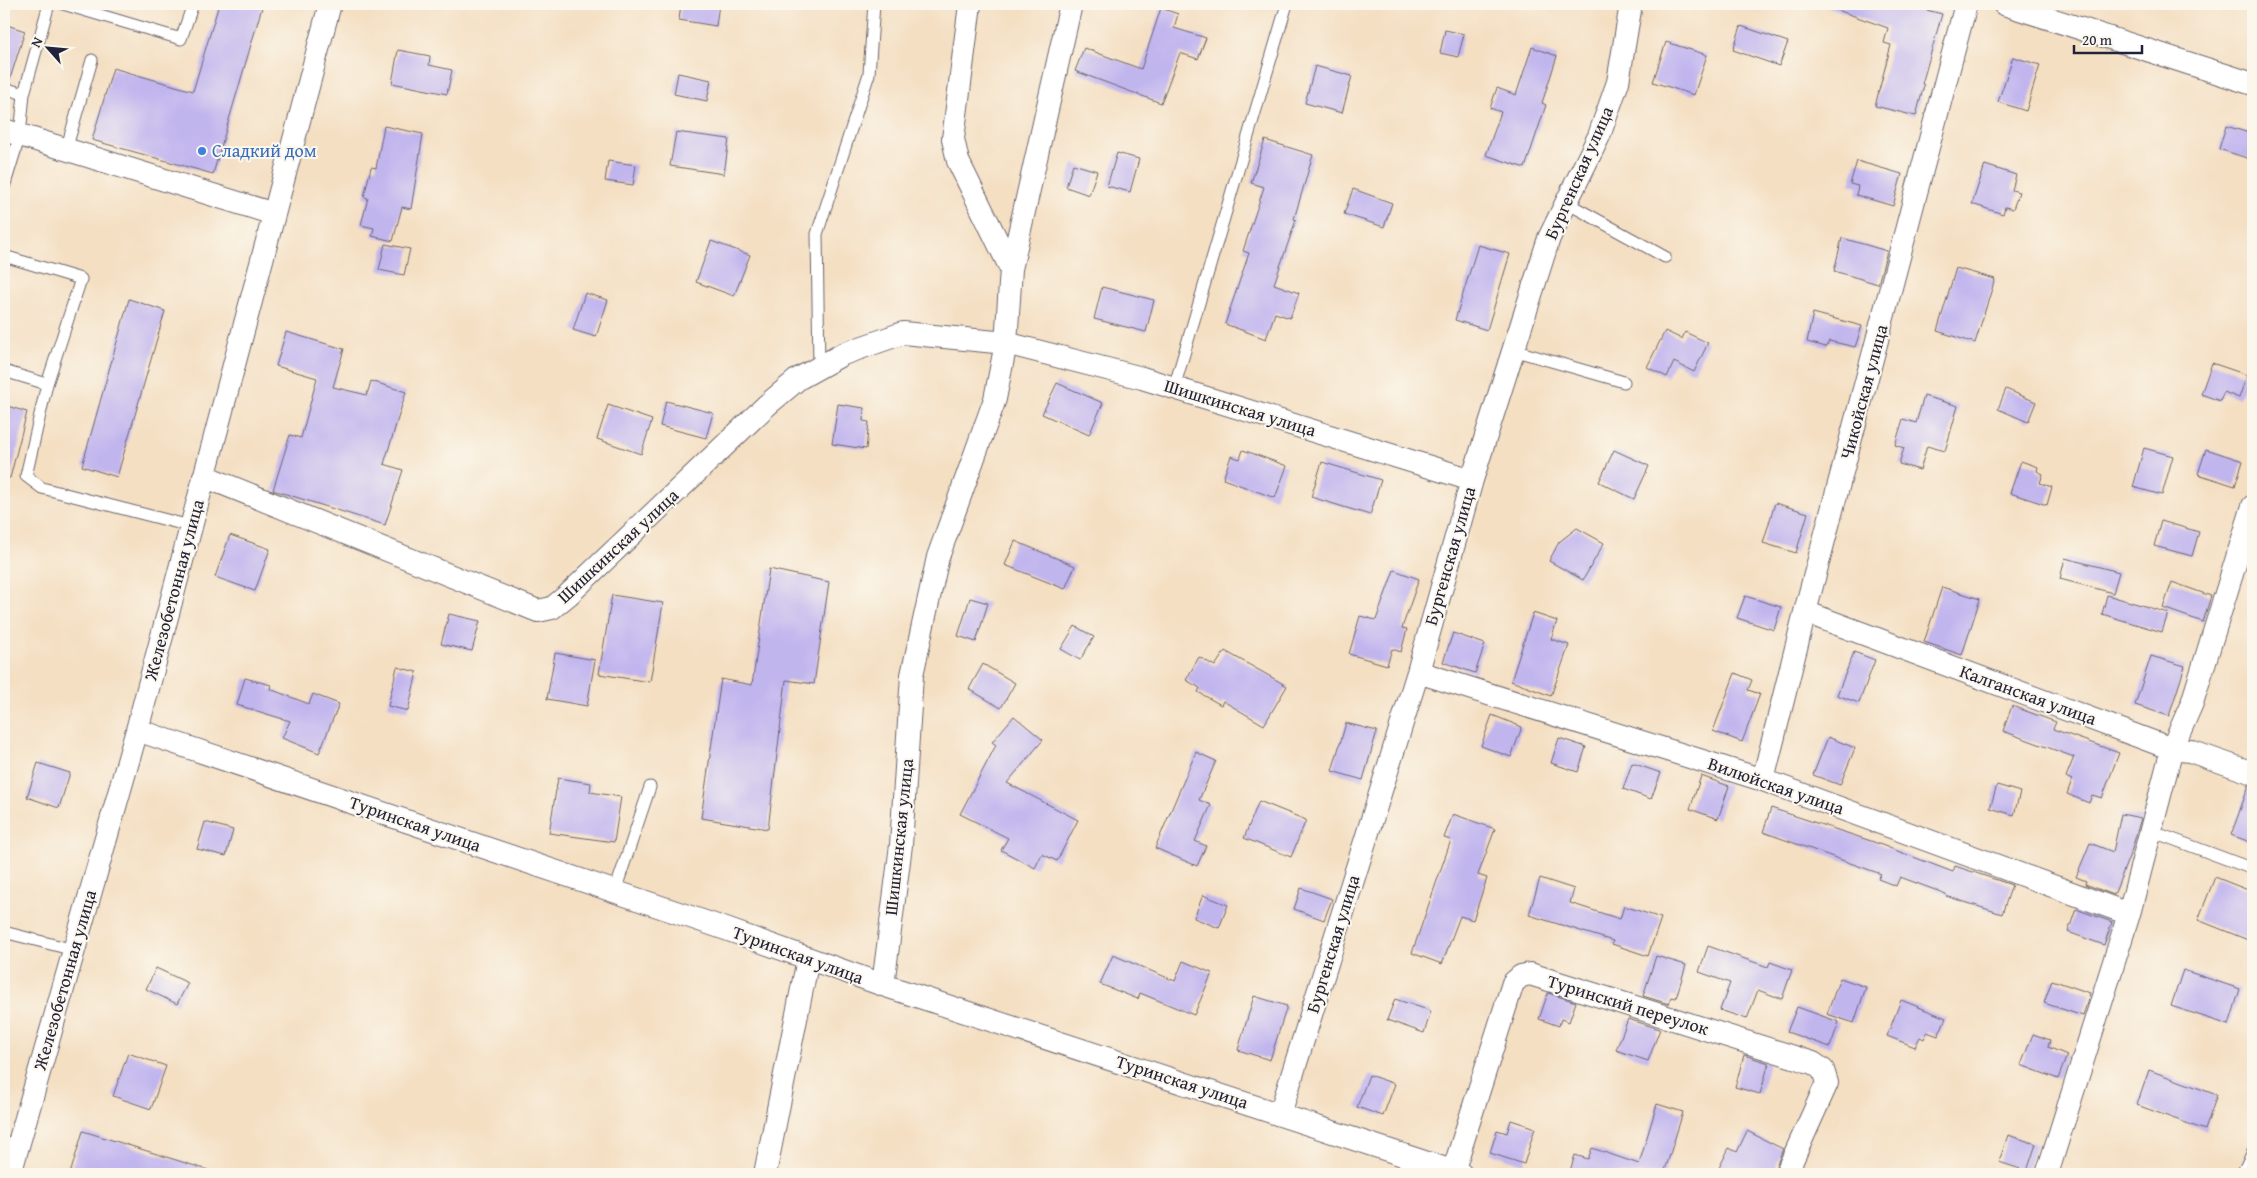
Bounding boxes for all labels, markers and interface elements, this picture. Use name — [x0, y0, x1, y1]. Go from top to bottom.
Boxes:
north arrow — [22, 22, 72, 72]
scale bar — [2074, 22, 2142, 54]
text: 20 m — [2082, 29, 2113, 50]
text: N — [25, 33, 48, 51]
street label: Бургенская улица — [1537, 101, 1620, 244]
place label: Сладкий дом — [212, 137, 317, 164]
marker: Сладкий дом — [196, 145, 208, 157]
street label: Чикойская улица — [1833, 321, 1895, 462]
street label: Шишкинская улица — [1161, 372, 1320, 444]
street label: Шишкинская улица — [551, 482, 685, 609]
street label: Бургенская улица — [1417, 483, 1482, 628]
street label: Железобетонная улица — [136, 496, 211, 684]
street label: Калганская улица — [1956, 657, 2101, 732]
street label: Вилюйская улица — [1705, 750, 1848, 822]
street label: Шишкинская улица — [877, 757, 920, 917]
street label: Туринская улица — [346, 788, 485, 859]
street label: Бургенская улица — [1299, 871, 1366, 1016]
street label: Железобетонная улица — [26, 886, 103, 1074]
street label: Туринская улица — [729, 918, 868, 991]
street label: Туринский переулок — [1544, 967, 1713, 1042]
street label: Туринская улица — [1112, 1047, 1252, 1116]

